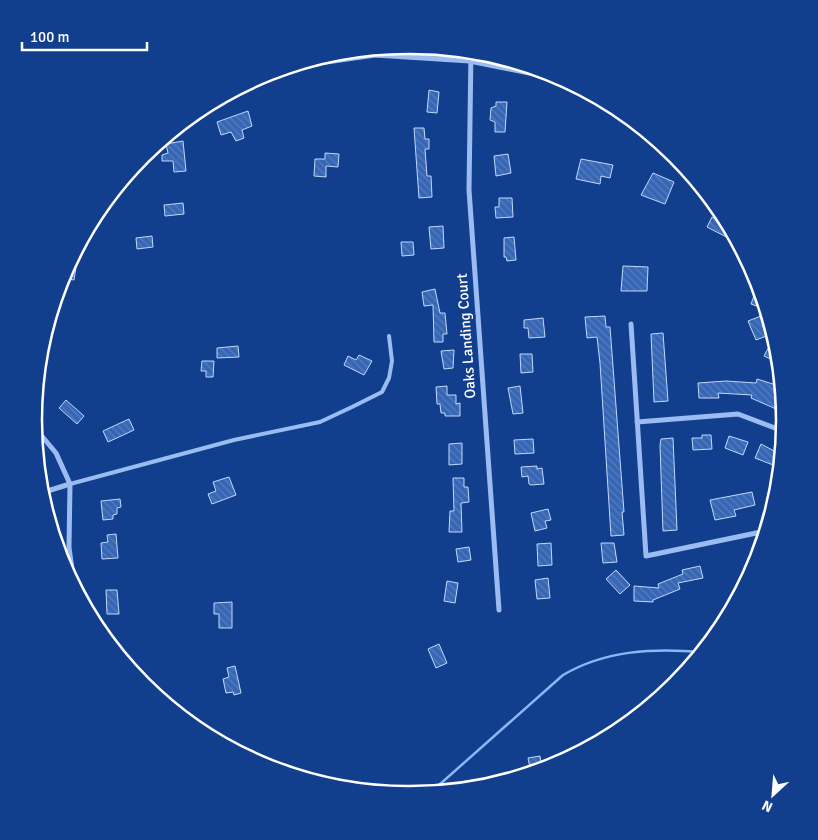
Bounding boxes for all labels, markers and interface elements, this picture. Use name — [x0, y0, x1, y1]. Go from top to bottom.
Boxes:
scale bar — [22, 20, 148, 52]
text: 100 m — [30, 28, 70, 46]
street label: Oaks Landing Court — [453, 273, 479, 399]
north arrow — [748, 770, 798, 820]
text: N — [759, 796, 776, 816]

